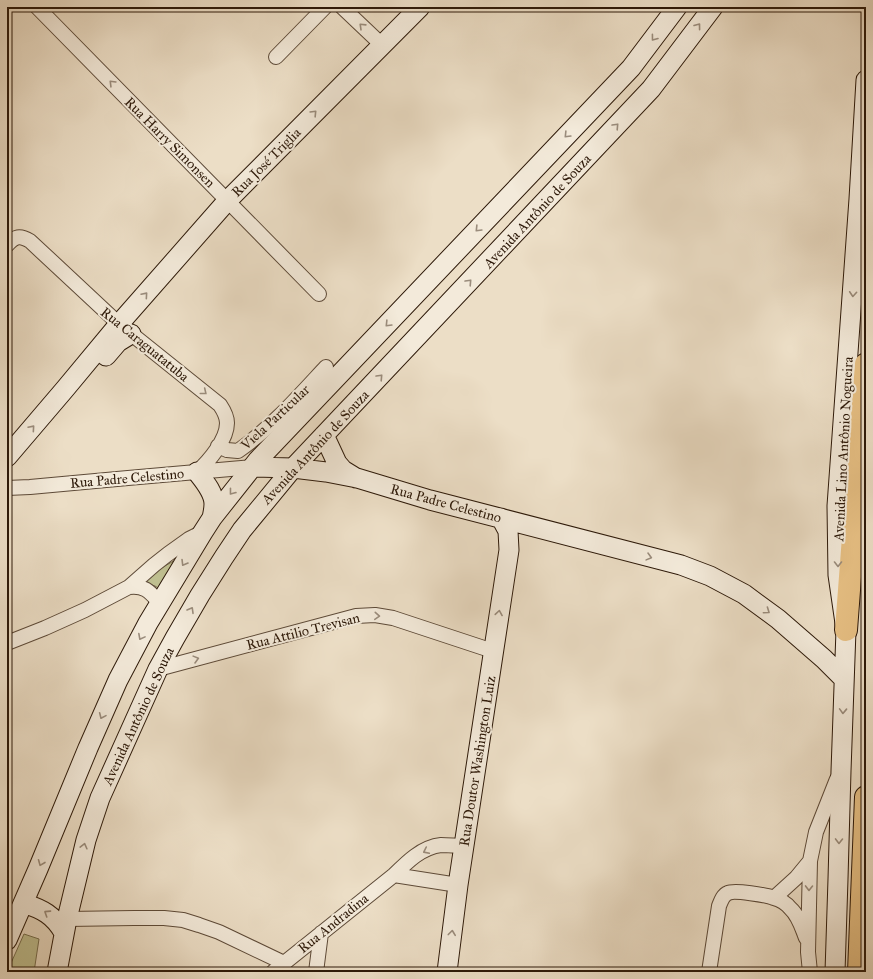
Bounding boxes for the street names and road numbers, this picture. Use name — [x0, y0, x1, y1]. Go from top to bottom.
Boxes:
street label: Rua Harry Simonsen — [121, 94, 219, 191]
street label: Rua José Triglia — [228, 124, 305, 201]
street label: Avenida Antônio de Souza — [479, 151, 595, 273]
street label: Rua Caraguatatuba — [97, 304, 192, 385]
street label: Avenida Lino Antônio Nogueira — [830, 356, 857, 543]
street label: Viela Particular — [237, 381, 314, 454]
street label: Avenida Antônio de Souza — [257, 387, 373, 509]
street label: Rua Padre Celestino — [69, 465, 185, 492]
street label: Rua Padre Celestino — [388, 480, 503, 526]
street label: Rua Attilio Trevisan — [245, 609, 362, 654]
street label: Avenida Antônio de Souza — [99, 645, 178, 789]
street label: Rua Doutor Washington Luiz — [456, 674, 499, 848]
street label: Rua Andradina — [295, 890, 372, 957]

